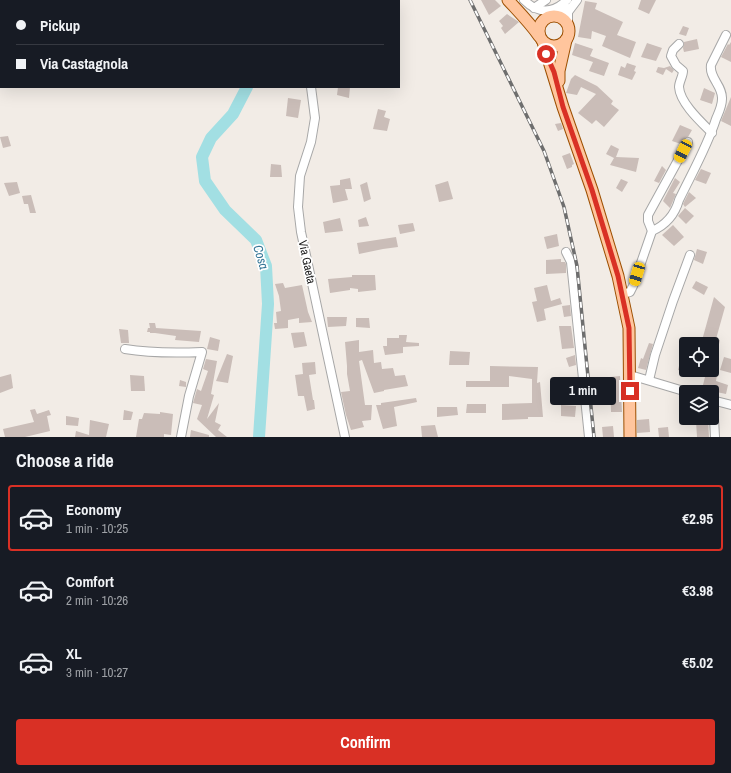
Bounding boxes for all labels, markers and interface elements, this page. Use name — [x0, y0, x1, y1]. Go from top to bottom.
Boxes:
text: Pickup — [40, 15, 80, 36]
route start — [537, 45, 555, 63]
text: Via Castagnola — [40, 53, 128, 74]
car — [672, 138, 694, 164]
street label: Via Gaeta — [295, 239, 320, 286]
water label: Cosa — [249, 243, 273, 271]
car — [628, 261, 646, 287]
map controls — [679, 337, 719, 425]
button: locate — [679, 337, 719, 377]
callout: 1 min — [550, 377, 616, 405]
text: 1 min — [569, 382, 597, 399]
route end — [621, 382, 639, 400]
button: layers — [679, 385, 719, 425]
text: Choose a ride — [16, 448, 114, 473]
text: Economy — [66, 499, 121, 520]
icon: car — [18, 500, 54, 536]
text: €2.95 — [682, 508, 713, 529]
text: 1 min · 10:25 — [66, 520, 128, 537]
text: Comfort — [66, 571, 114, 592]
icon: car — [18, 572, 54, 608]
text: €3.98 — [682, 580, 713, 601]
text: 2 min · 10:26 — [66, 592, 128, 609]
text: XL — [66, 643, 82, 664]
icon: car — [18, 644, 54, 680]
text: €5.02 — [682, 652, 713, 673]
text: 3 min · 10:27 — [66, 664, 128, 681]
button: Confirm — [16, 719, 715, 765]

